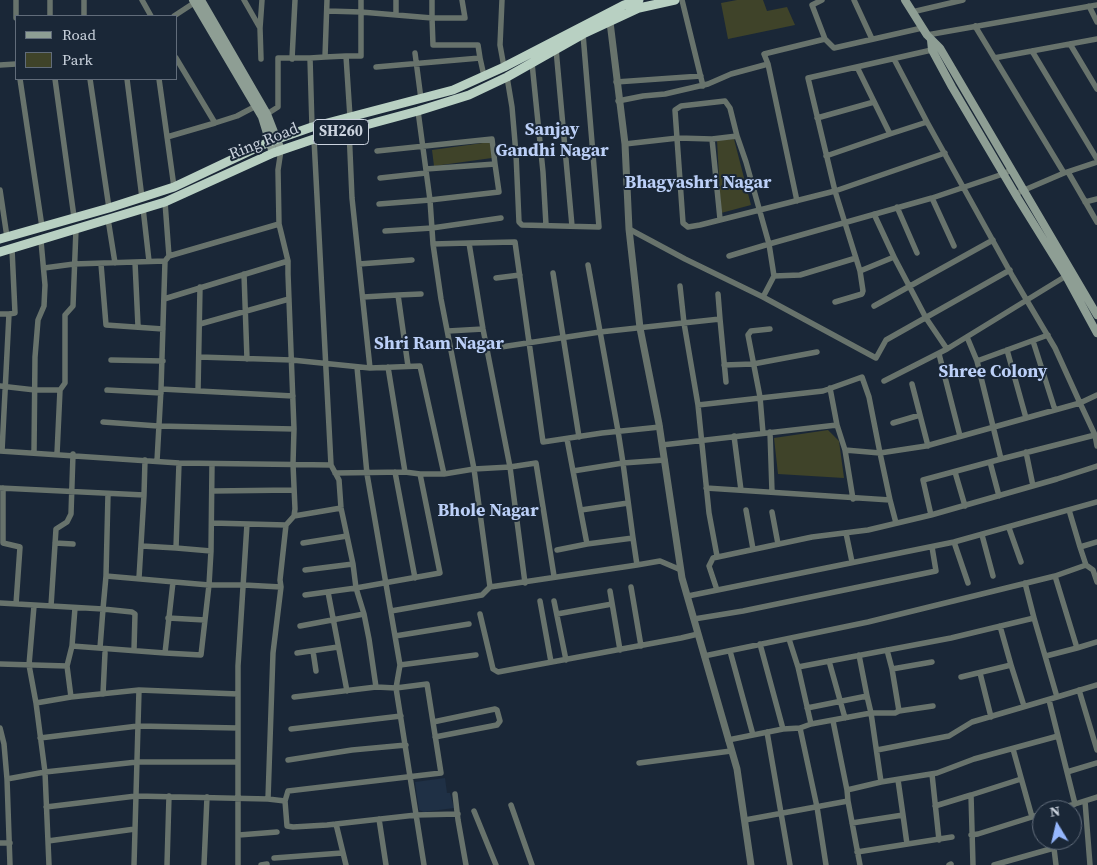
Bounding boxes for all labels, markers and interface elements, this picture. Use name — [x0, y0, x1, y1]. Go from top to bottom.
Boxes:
legend — [15, 15, 178, 80]
text: Road — [62, 24, 96, 45]
text: Park — [62, 49, 93, 70]
street label: Ring Road — [226, 119, 302, 165]
district label: Sanjay Gandhi Nagar — [495, 119, 609, 162]
road number: SH260 — [314, 120, 368, 144]
district label: Bhagyashri Nagar — [625, 172, 771, 194]
district label: Shri Ram Nagar — [374, 333, 504, 355]
district label: Shree Colony — [939, 361, 1047, 383]
district label: Bhole Nagar — [437, 500, 539, 522]
north arrow — [1032, 800, 1082, 850]
text: N — [1048, 800, 1061, 822]

